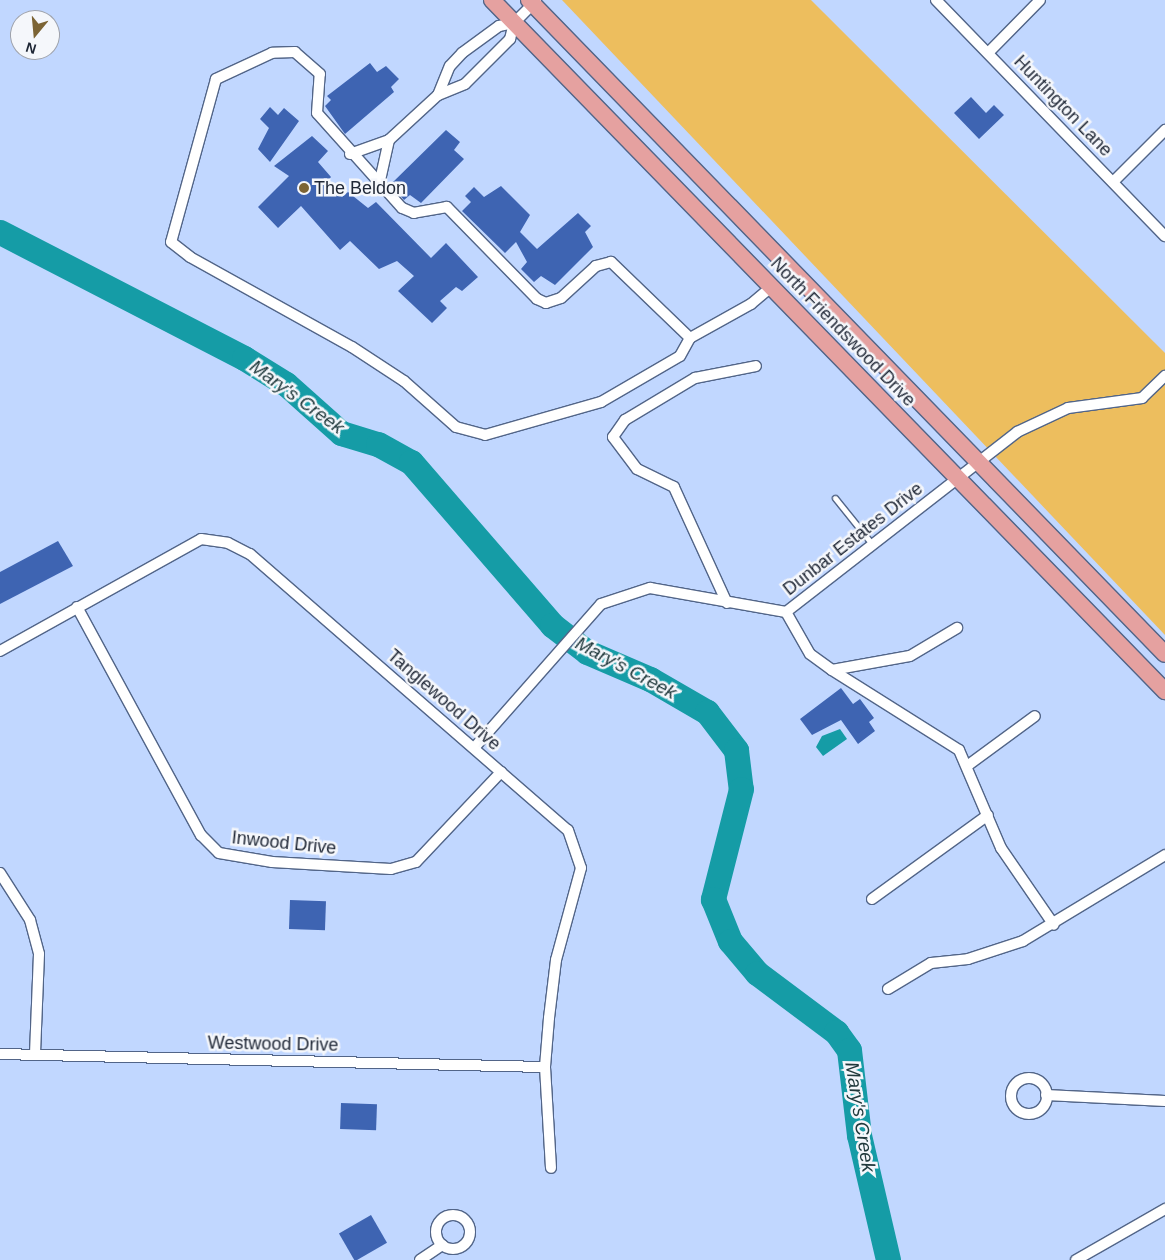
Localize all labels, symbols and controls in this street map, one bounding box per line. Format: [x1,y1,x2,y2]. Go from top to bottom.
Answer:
north arrow [10,10,60,60]
text: N [24,39,38,58]
street label: Huntington Lane [1009,51,1117,161]
place label: The Beldon [314,177,406,199]
marker: The Beldon [298,182,310,194]
street label: North Friendswood Drive [766,253,920,411]
water label: Mary's Creek [245,355,349,439]
street label: Dunbar Estates Drive [779,478,927,600]
water label: Mary's Creek [572,632,680,704]
street label: Tanglewood Drive [383,645,505,755]
street label: Inwood Drive [231,827,337,859]
street label: Westwood Drive [207,1032,339,1056]
water label: Mary's Creek [840,1060,880,1174]

